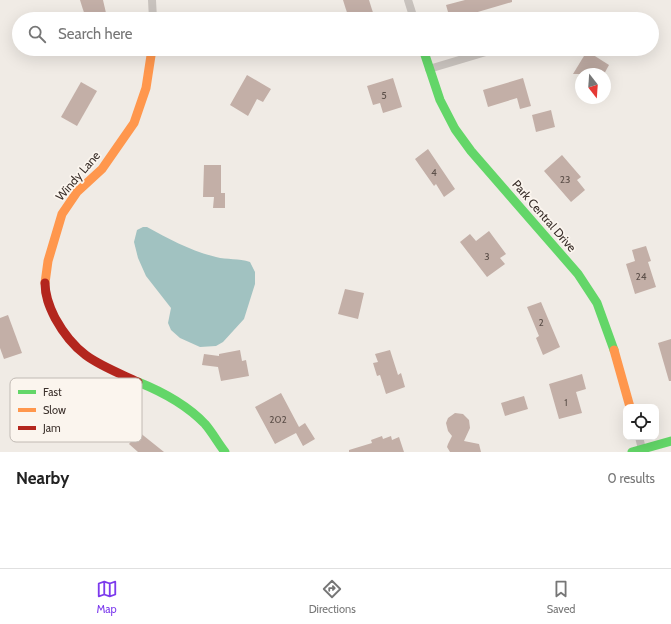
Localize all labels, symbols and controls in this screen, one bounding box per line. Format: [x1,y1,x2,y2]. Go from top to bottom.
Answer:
search box [12,12,659,56]
icon: search [26,23,48,45]
text: Search here [58,25,133,43]
north arrow [575,68,611,104]
house number: 5 [381,89,387,102]
street label: Windy Lane [52,148,103,203]
house number: 4 [431,166,437,179]
house number: 23 [560,173,570,186]
street label: Park Central Drive [509,177,580,255]
house number: 3 [484,250,490,263]
house number: 24 [635,270,647,283]
house number: 2 [538,316,544,329]
legend [10,378,142,442]
text: Fast [43,385,62,399]
house number: 1 [564,396,568,409]
text: Slow [43,403,66,417]
map controls [623,404,659,440]
button: locate [623,404,659,440]
house number: 202 [269,413,287,426]
text: Jam [42,421,61,435]
text: Nearby [16,468,69,488]
text: 0 results [607,470,655,486]
tab: Map [96,578,118,616]
tab: Directions [309,578,356,616]
tab: Saved [547,578,575,616]

